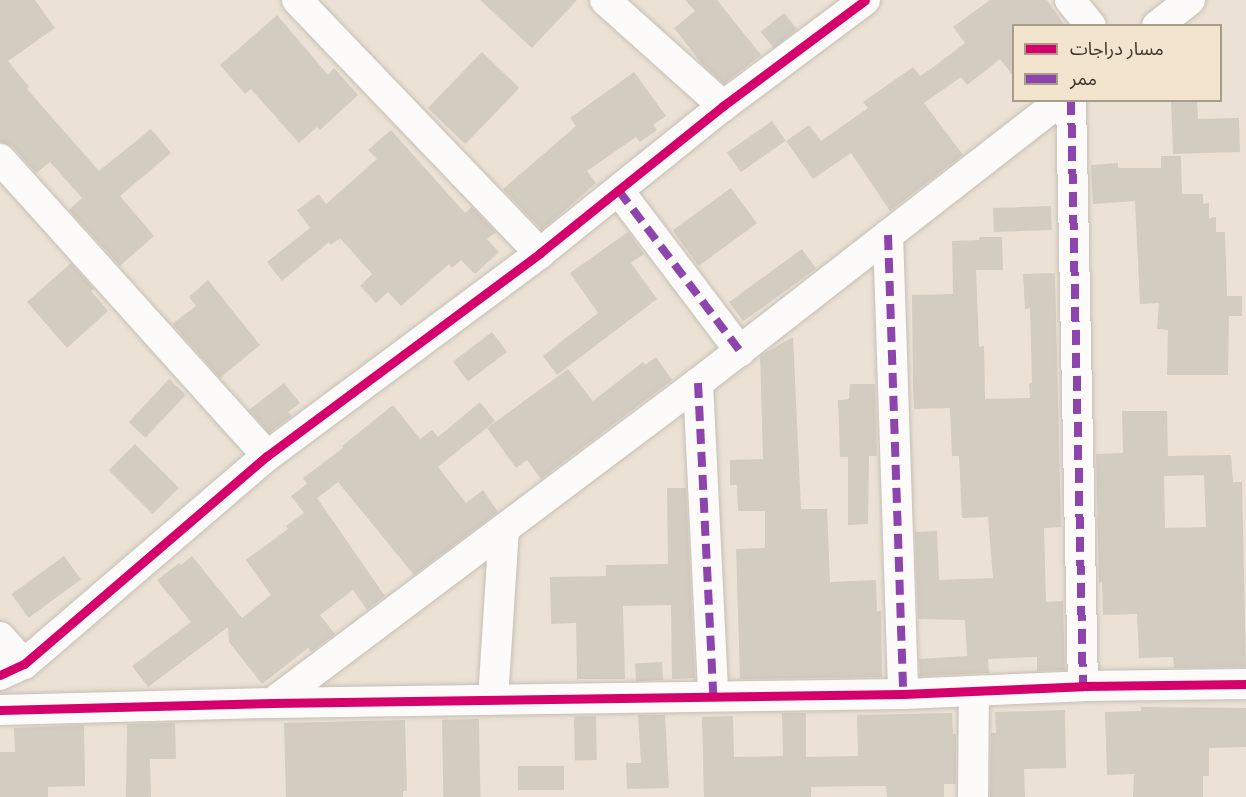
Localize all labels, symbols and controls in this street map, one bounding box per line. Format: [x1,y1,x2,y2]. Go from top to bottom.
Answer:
legend [1012,24,1222,102]
text: مسار دراجات [1070,38,1164,59]
text: ممر [1070,68,1097,89]

